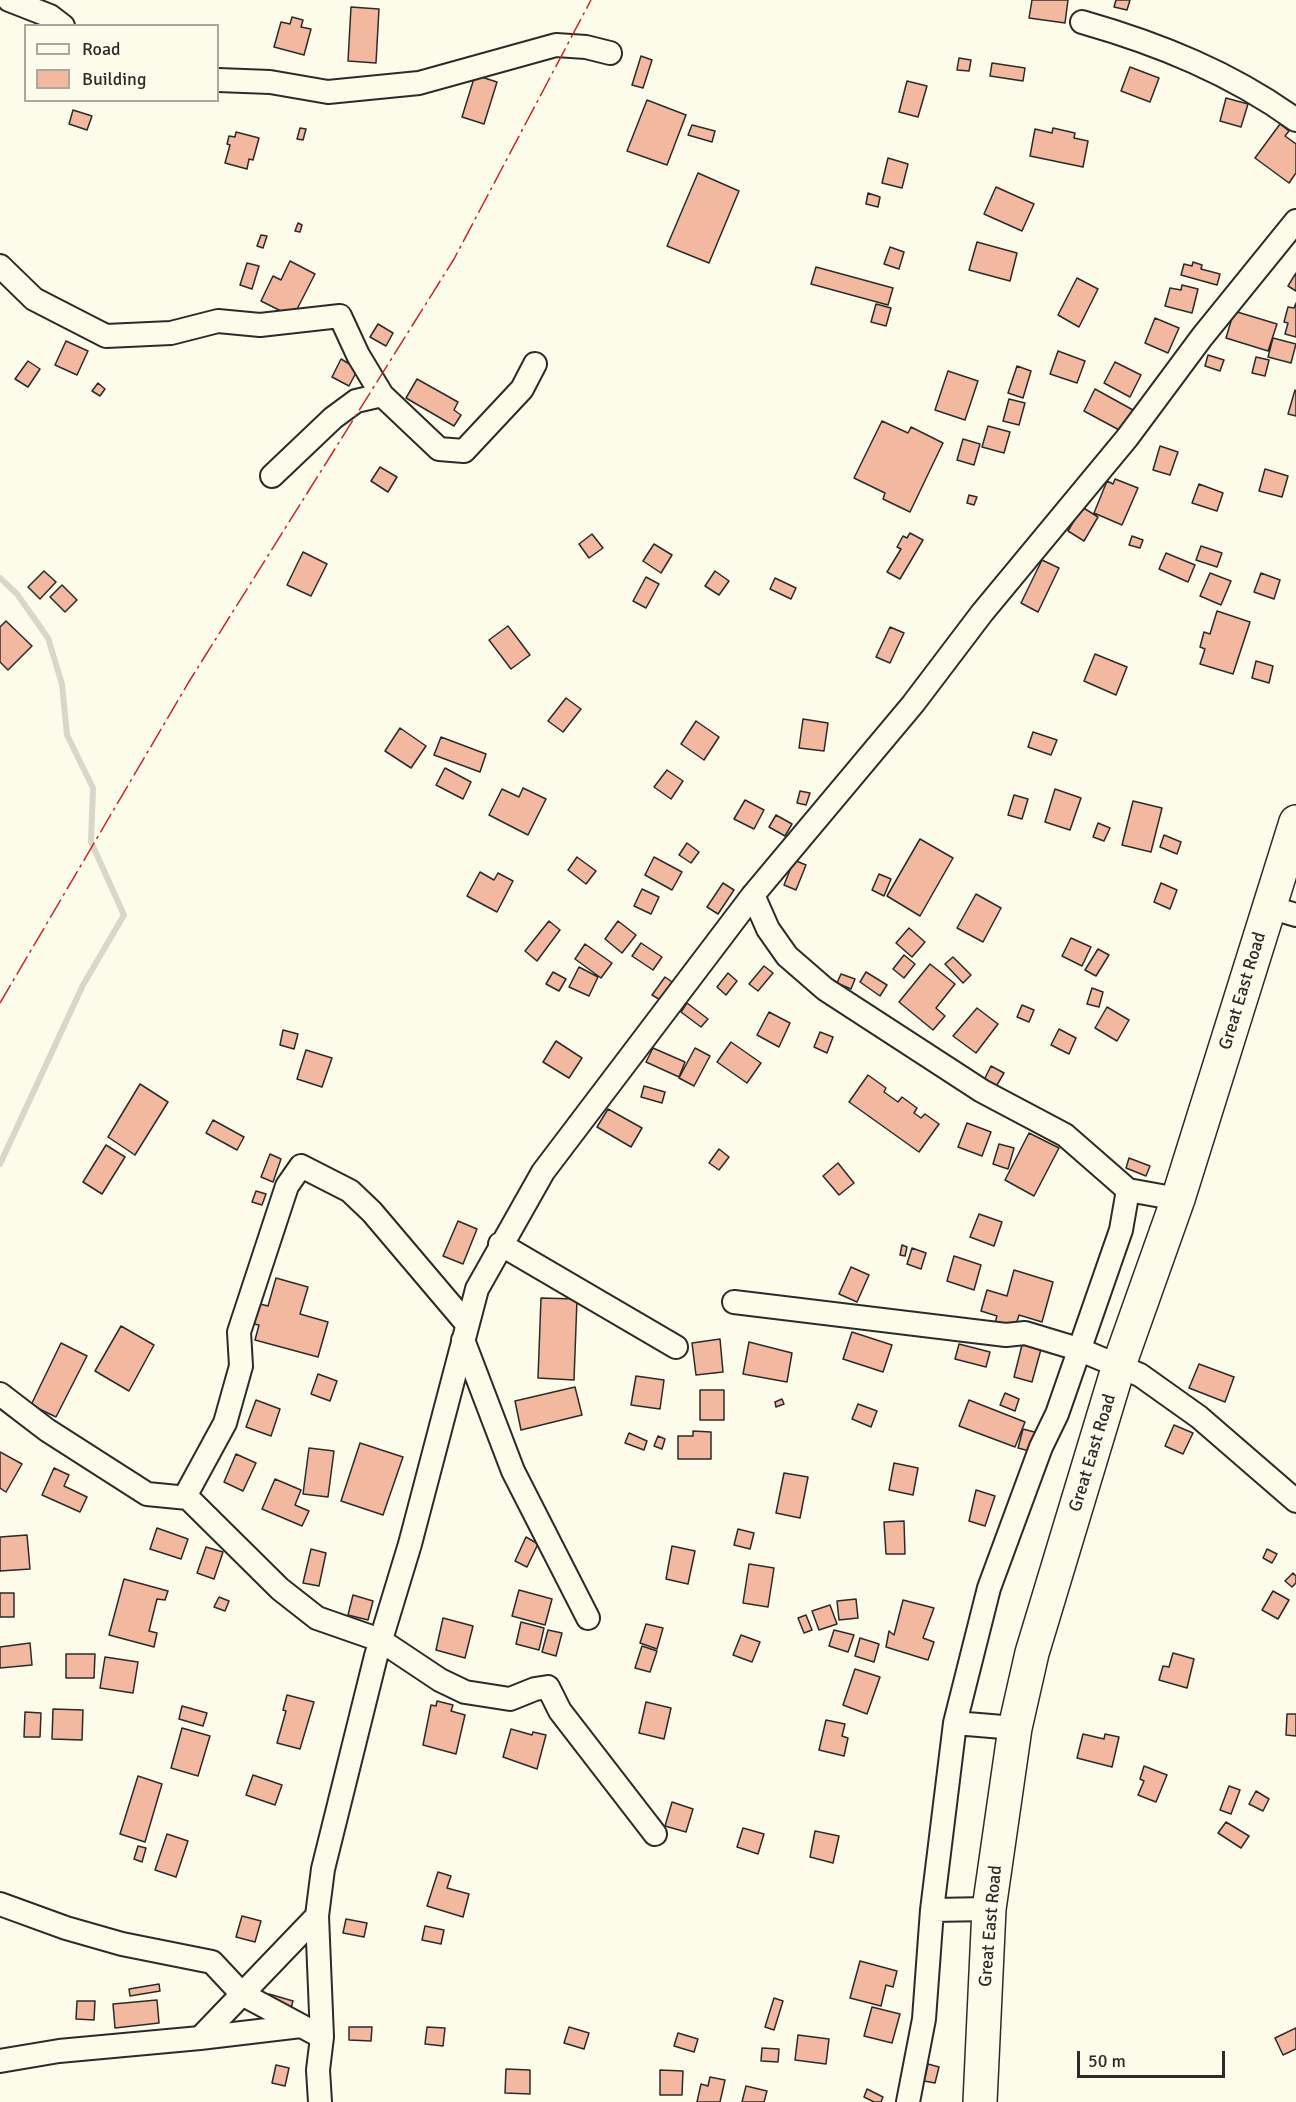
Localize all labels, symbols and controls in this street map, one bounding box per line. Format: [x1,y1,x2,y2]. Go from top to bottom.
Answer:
legend [24,24,219,102]
text: Road [82,38,121,60]
text: Building [82,68,146,90]
street label: Great East Road [1215,930,1271,1052]
street label: Great East Road [1065,1392,1121,1514]
street label: Great East Road [975,1864,1007,1988]
scale bar [1080,2039,1228,2077]
text: 50 m [1088,2050,1126,2072]

